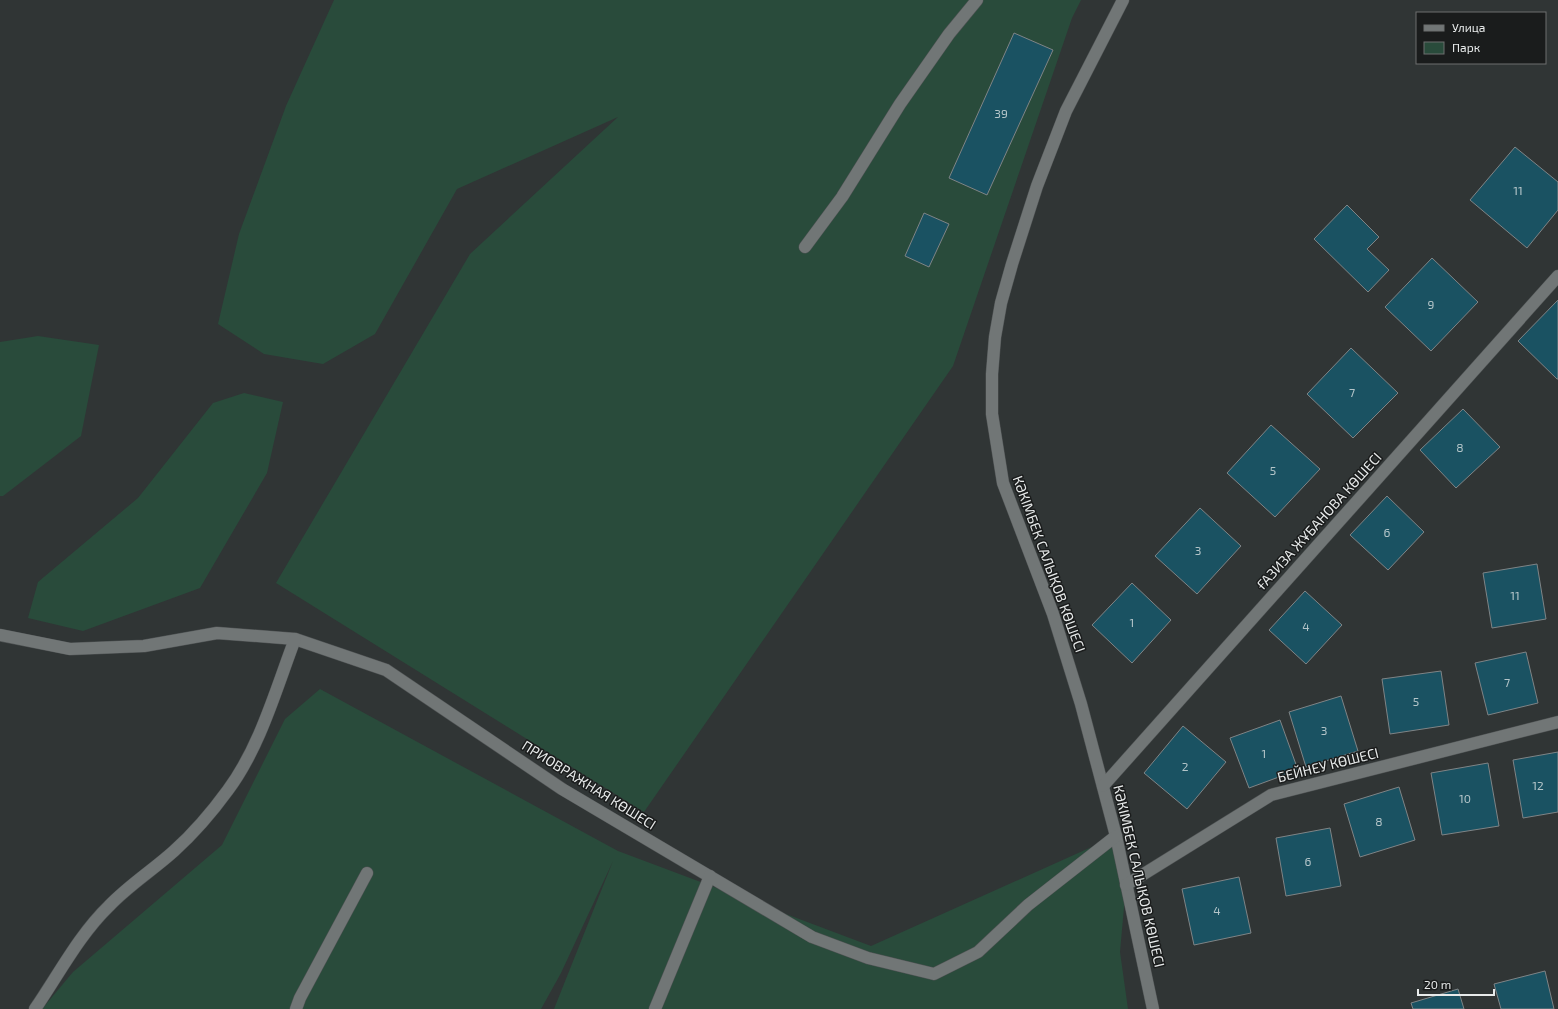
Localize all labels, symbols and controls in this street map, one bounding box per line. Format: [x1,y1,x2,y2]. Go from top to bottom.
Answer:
legend [1416,12,1546,64]
text: Улица [1452,20,1485,34]
text: Парк [1452,40,1481,54]
house number: 39 [994,106,1008,120]
house number: 11 [1513,183,1523,197]
house number: 9 [1428,297,1435,311]
house number: 7 [1349,385,1355,399]
house number: 8 [1456,440,1464,454]
street label: ҒАЗИЗА ЖҰБАНОВА КӨШЕСІ [1253,449,1385,593]
house number: 5 [1270,463,1276,477]
street label: КӘКІМБЕК САЛЫҚОВ КӨШЕСІ [1010,473,1089,654]
house number: 6 [1384,525,1391,539]
house number: 3 [1195,543,1201,557]
house number: 11 [1510,588,1520,602]
house number: 1 [1130,615,1134,629]
house number: 4 [1302,619,1310,633]
house number: 7 [1504,675,1510,689]
house number: 5 [1413,694,1419,708]
house number: 3 [1321,723,1327,737]
street label: ПРИОВРАЖНАЯ КӨШЕСІ [519,736,659,833]
street label: БЕЙНЕУ КӨШЕСІ [1275,744,1380,785]
house number: 1 [1262,746,1266,760]
house number: 2 [1182,759,1189,773]
house number: 12 [1532,778,1544,792]
street label: КӘКІМБЕК САЛЫҚОВ КӨШЕСІ [1110,783,1169,969]
house number: 10 [1459,791,1471,805]
house number: 8 [1375,814,1383,828]
house number: 6 [1305,854,1312,868]
house number: 4 [1213,903,1221,917]
scale bar [1418,971,1494,997]
text: 20 m [1424,977,1451,991]

